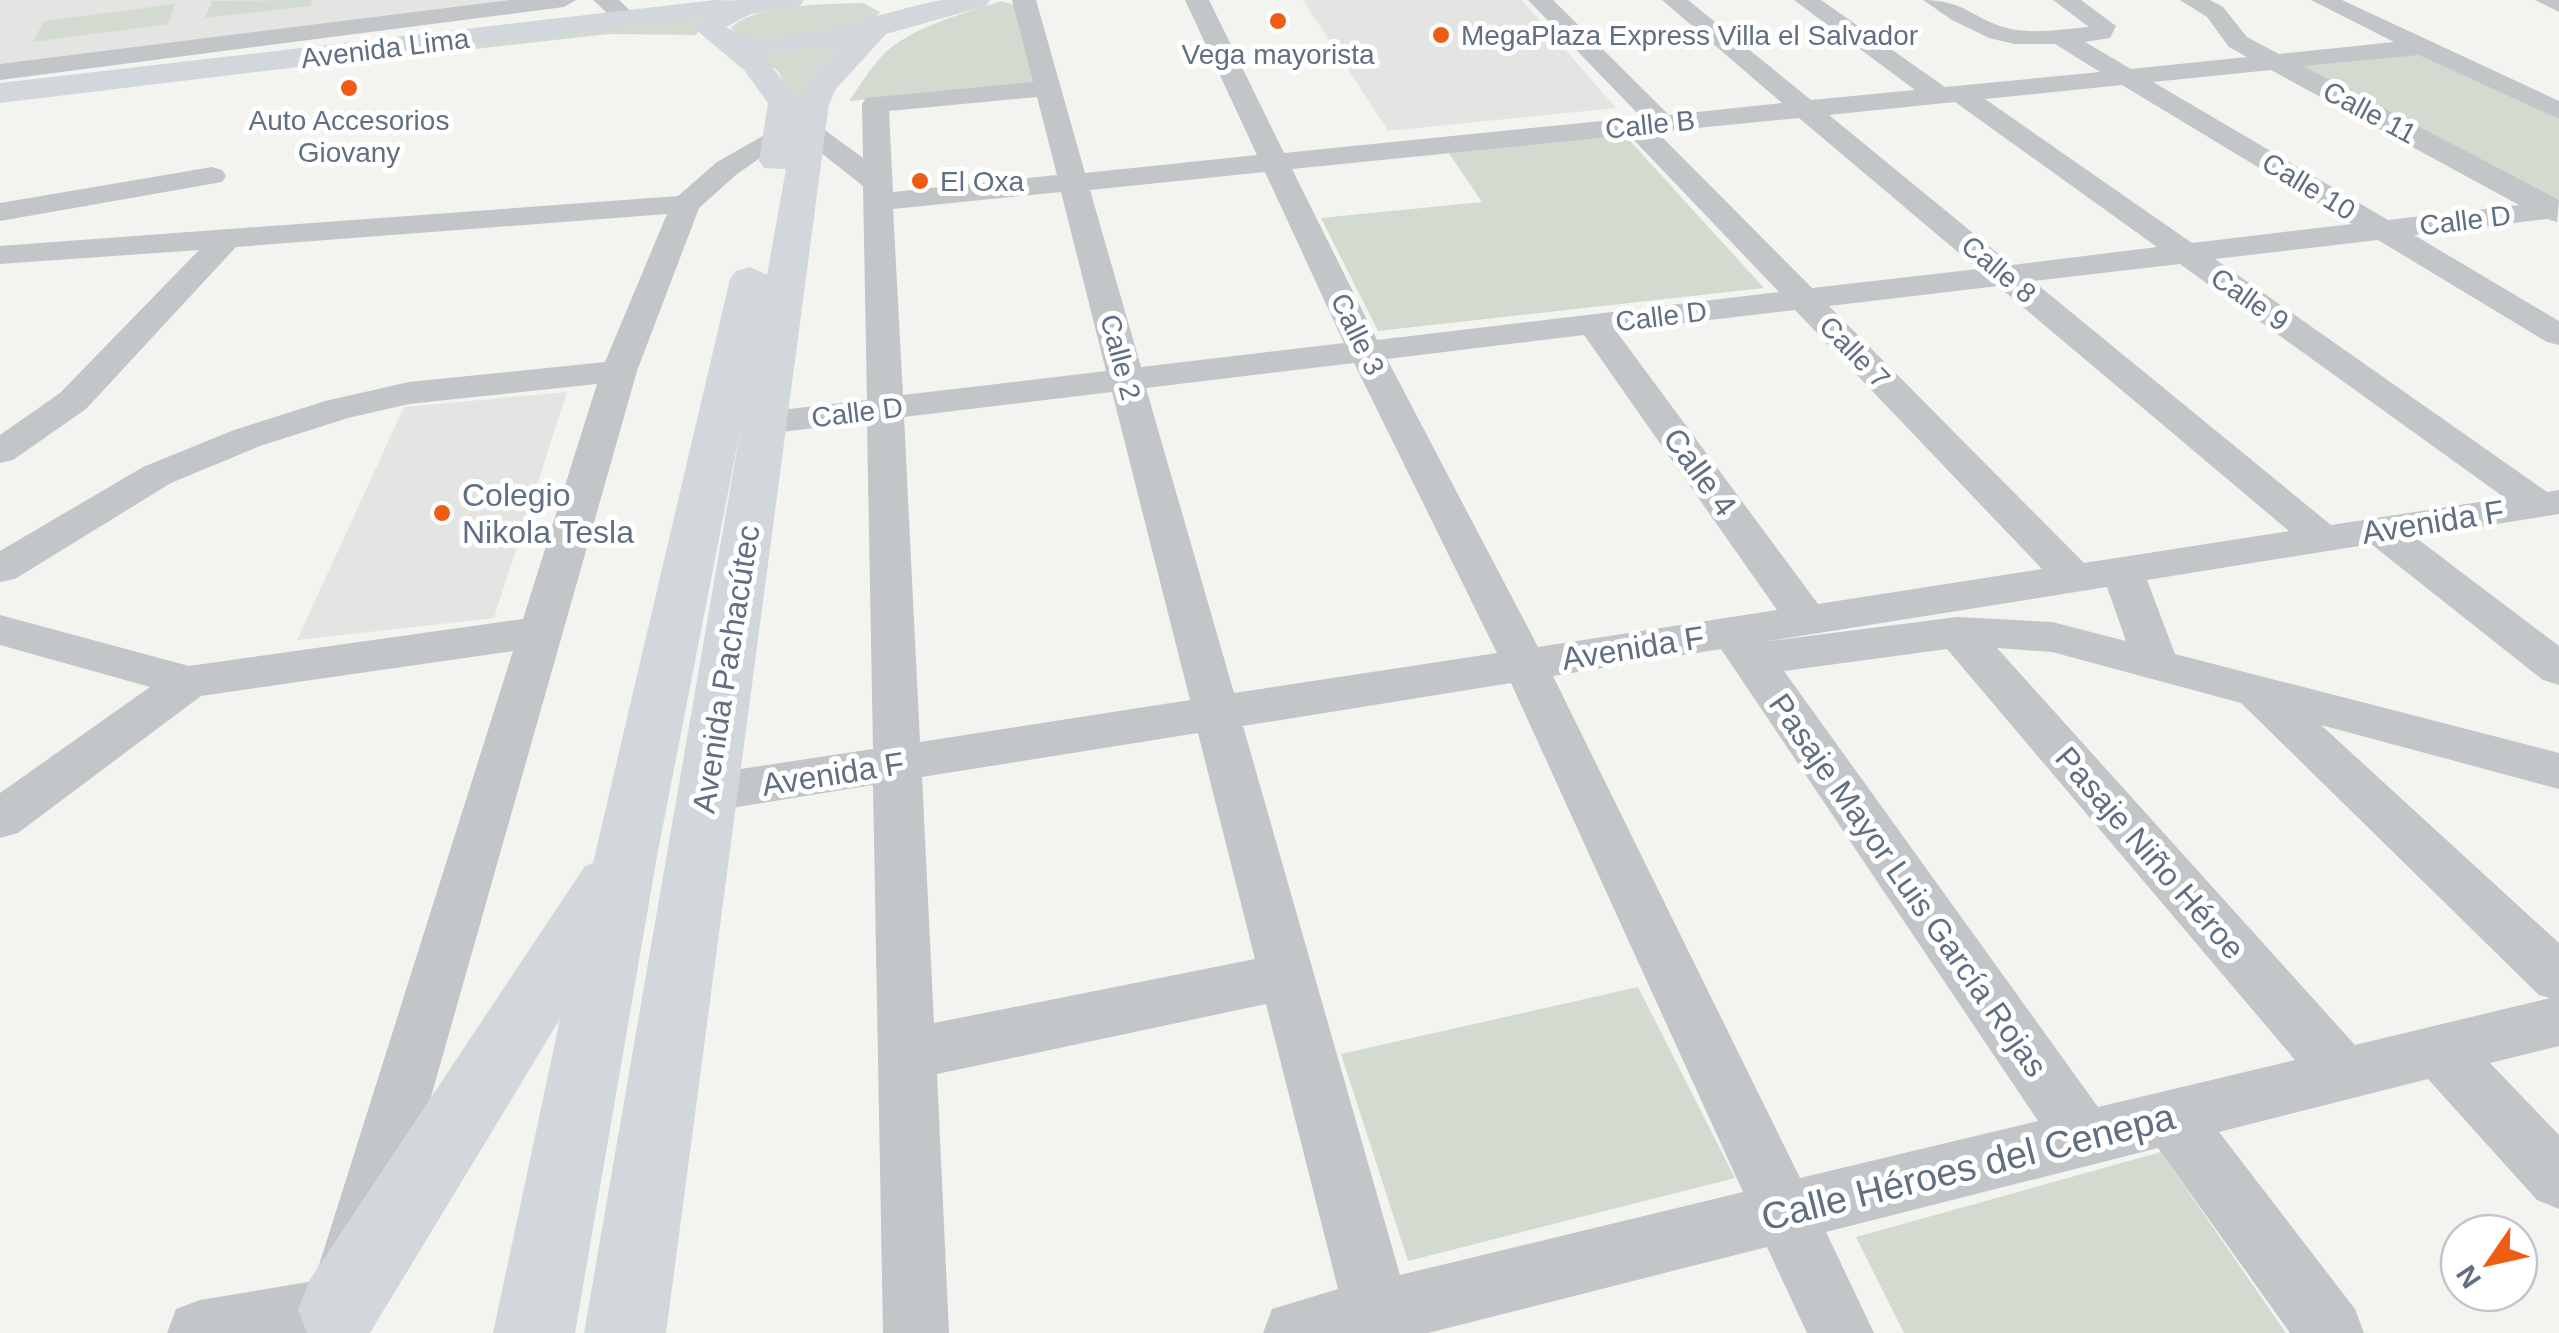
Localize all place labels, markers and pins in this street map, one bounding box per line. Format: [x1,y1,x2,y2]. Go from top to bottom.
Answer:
marker: Vega mayorista [1267,10,1289,32]
place label: MegaPlaza Express Villa el Salvador [1461,20,1918,51]
marker: MegaPlaza Express Villa el Salvador [1430,24,1452,46]
place label: Vega mayorista [1182,39,1375,70]
marker: Auto Accesorios Giovany [338,77,360,99]
place label: Auto Accesorios Giovany [249,105,449,168]
place label: El Oxa [940,166,1024,197]
marker: El Oxa [909,170,931,192]
place label: Colegio Nikola Tesla [462,477,634,550]
marker: Colegio Nikola Tesla [431,502,453,524]

